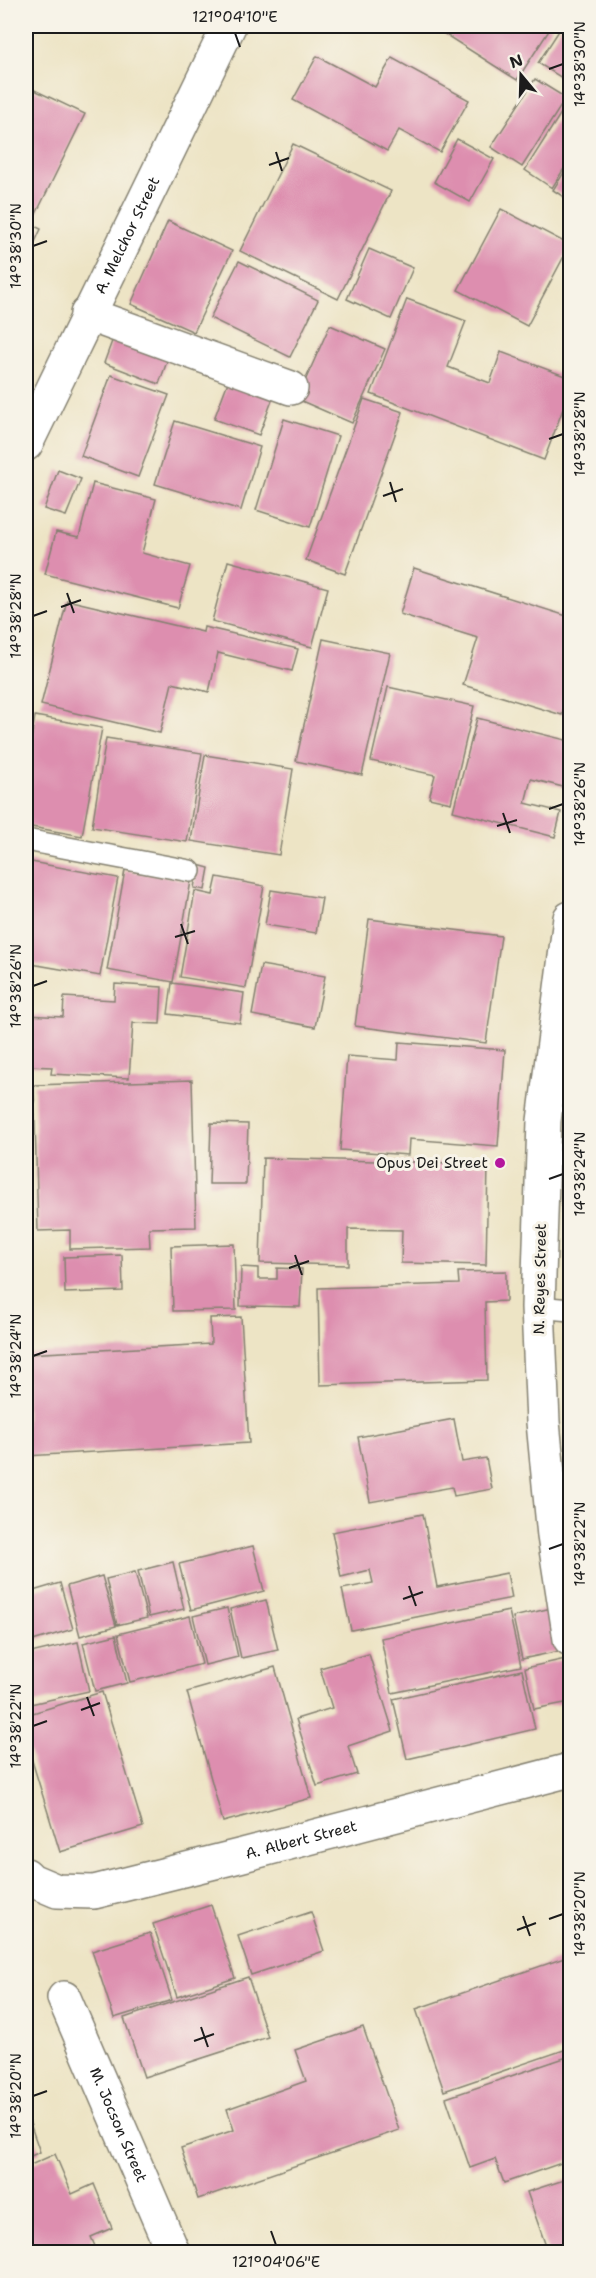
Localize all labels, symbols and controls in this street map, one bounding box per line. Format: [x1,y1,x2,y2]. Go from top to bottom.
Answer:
text: 121°04'10"E [192,7,278,27]
text: 14°38'30"N [570,21,590,107]
north arrow [491,45,551,105]
text: N [507,49,526,73]
street label: A. Melchor Street [90,173,164,297]
text: 14°38'30"N [6,203,26,289]
text: 14°38'28"N [570,391,590,477]
text: 14°38'28"N [6,573,26,659]
text: 14°38'26"N [570,762,590,846]
text: 14°38'26"N [6,944,26,1028]
text: 14°38'24"N [570,1132,590,1216]
place label: Opus Dei Street [376,1153,488,1173]
marker: Opus Dei Street [493,1156,507,1170]
street label: N. Reyes Street [529,1223,551,1335]
text: 14°38'24"N [6,1314,26,1398]
text: 14°38'22"N [570,1501,590,1587]
text: 14°38'22"N [6,1683,26,1769]
street label: A. Albert Street [243,1816,359,1864]
text: 14°38'20"N [570,1871,590,1957]
text: 14°38'20"N [6,2053,26,2139]
street label: M. Jocson Street [85,2064,152,2185]
text: 121°04'06"E [232,2252,320,2272]

